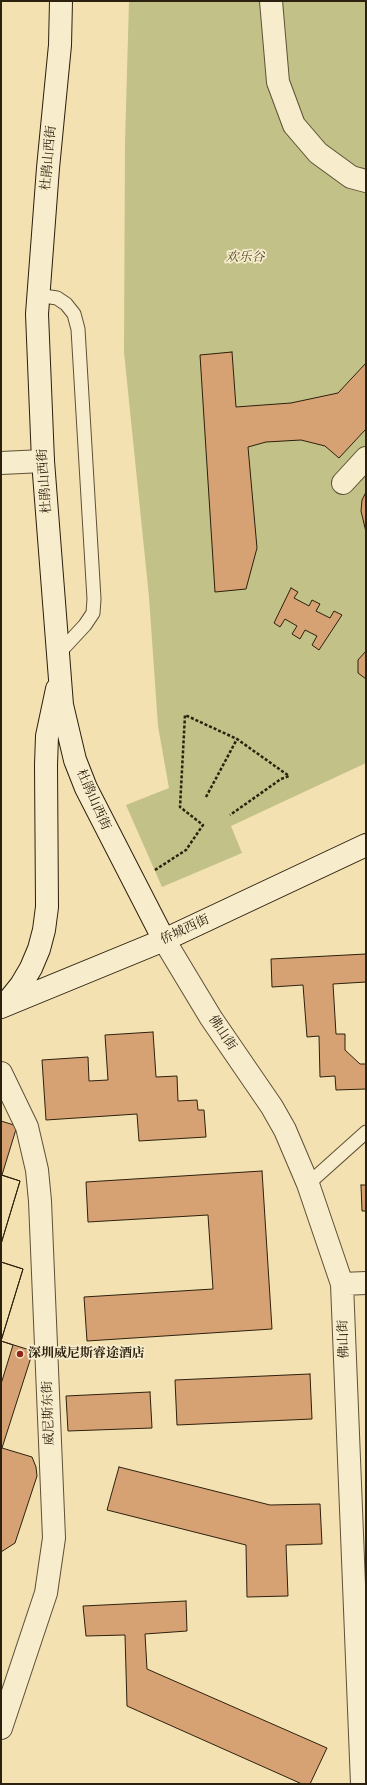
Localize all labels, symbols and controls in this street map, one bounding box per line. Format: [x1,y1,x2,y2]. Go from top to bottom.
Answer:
street label: 杜鹃山西街 [38,125,60,191]
park label: 欢乐谷 [226,250,264,266]
street label: 杜鹃山西街 [35,448,55,514]
street label: 杜鹃山西街 [73,767,113,833]
street label: 侨城西街 [158,912,212,948]
street label: 佛山街 [205,1012,239,1054]
street label: 佛山街 [336,1319,352,1359]
place label: 深圳威尼斯睿途酒店 [28,1346,145,1362]
marker: 深圳威尼斯睿途酒店 [15,1349,25,1359]
street label: 威尼斯东街 [40,1380,58,1446]

